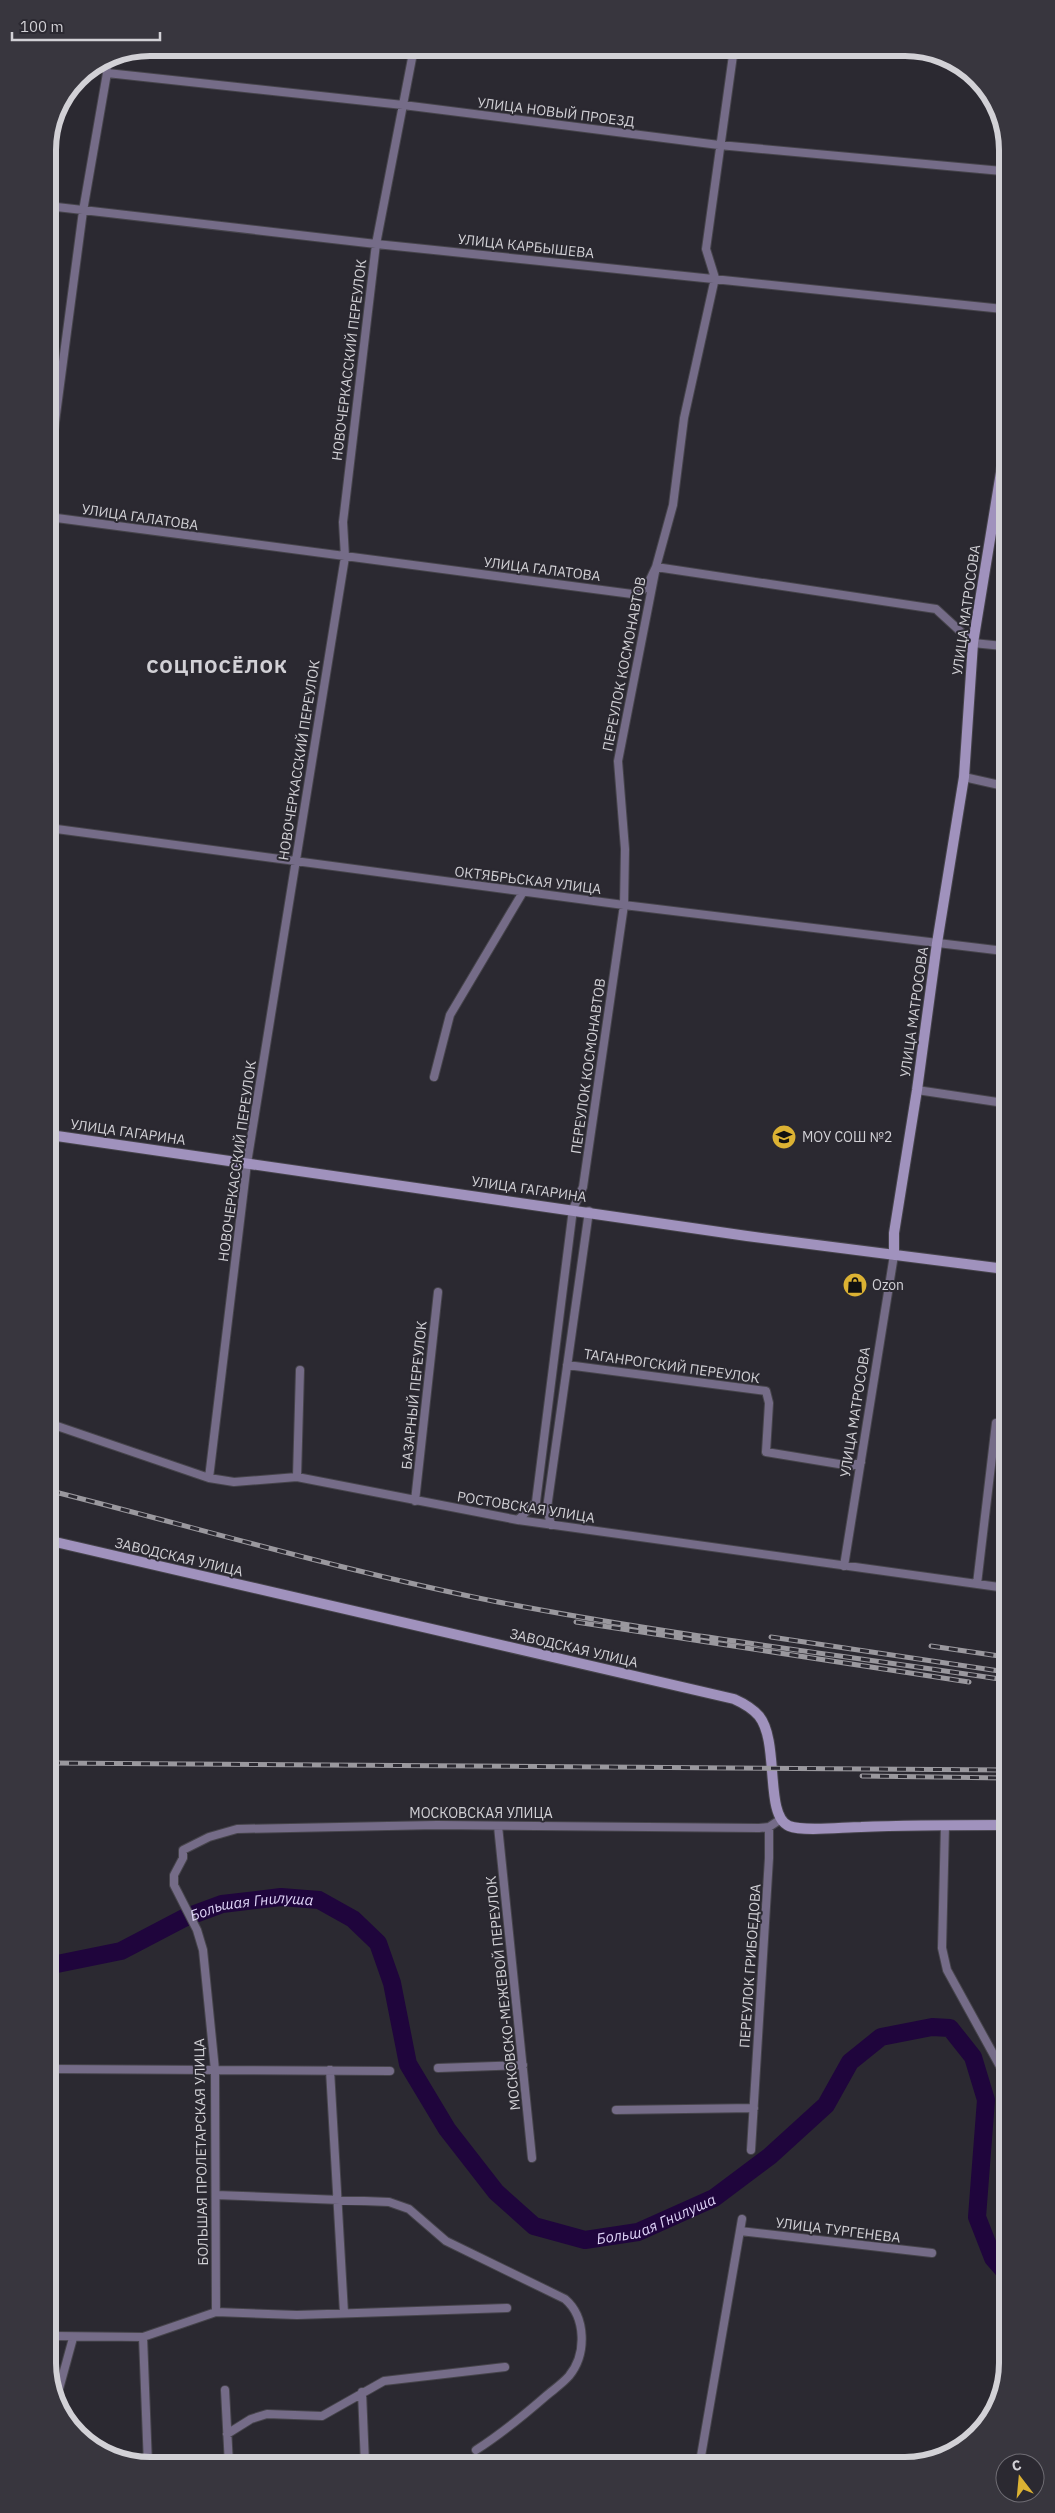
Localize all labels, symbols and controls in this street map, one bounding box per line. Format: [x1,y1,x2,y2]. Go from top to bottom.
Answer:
scale bar [12,10,160,42]
text: 100 m [20,17,64,36]
street label: УЛИЦА НОВЫЙ ПРОЕЗД [476,92,636,131]
street label: УЛИЦА КАРБЫШЕВА [457,230,595,262]
street label: НОВОЧЕРКАССКИЙ ПЕРЕУЛОК [327,258,370,462]
street label: УЛИЦА ГАЛАТОВА [80,500,200,534]
street label: УЛИЦА МАТРОСОВА [948,543,984,677]
street label: УЛИЦА ГАЛАТОВА [482,553,602,585]
street label: ПЕРЕУЛОК КОСМОНАВТОВ [598,575,650,753]
district label: СОЦПОСЁЛОК [146,654,288,678]
street label: НОВОЧЕРКАССКИЙ ПЕРЕУЛОК [273,658,324,862]
street label: ОКТЯБРЬСКАЯ УЛИЦА [454,862,602,898]
street label: УЛИЦА МАТРОСОВА [896,945,932,1079]
street label: ПЕРЕУЛОК КОСМОНАВТОВ [567,977,609,1155]
street label: НОВОЧЕРКАССКИЙ ПЕРЕУЛОК [213,1059,260,1263]
street label: УЛИЦА ГАГАРИНА [69,1115,187,1149]
school or university icon: МОУ СОШ №2 [771,1124,797,1150]
place label: МОУ СОШ №2 [802,1128,892,1146]
street label: УЛИЦА ГАГАРИНА [470,1172,588,1206]
shop icon: Ozon [842,1272,868,1298]
place label: Ozon [872,1276,904,1294]
street label: БАЗАРНЫЙ ПЕРЕУЛОК [396,1320,431,1470]
street label: ТАГАНРОГСКИЙ ПЕРЕУЛОК [583,1344,761,1387]
street label: УЛИЦА МАТРОСОВА [836,1345,874,1479]
street label: РОСТОВСКАЯ УЛИЦА [456,1487,596,1527]
street label: ЗАВОДСКАЯ УЛИЦА [113,1533,245,1581]
street label: ЗАВОДСКАЯ УЛИЦА [508,1624,640,1672]
street label: МОСКОВСКАЯ УЛИЦА [409,1804,553,1822]
street label: МОСКОВСКО-МЕЖЕВОЙ ПЕРЕУЛОК [481,1875,524,2111]
street label: ПЕРЕУЛОК ГРИБОЕДОВА [735,1883,765,2049]
water label: Большая Гнилуша [187,1887,314,1925]
street label: БОЛЬШАЯ ПРОЛЕТАРСКАЯ УЛИЦА [190,2038,212,2266]
water label: Большая Гнилуша [595,2189,719,2248]
street label: УЛИЦА ТУРГЕНЕВА [774,2213,902,2247]
north arrow [995,2453,1045,2503]
text: С [1010,2456,1023,2475]

